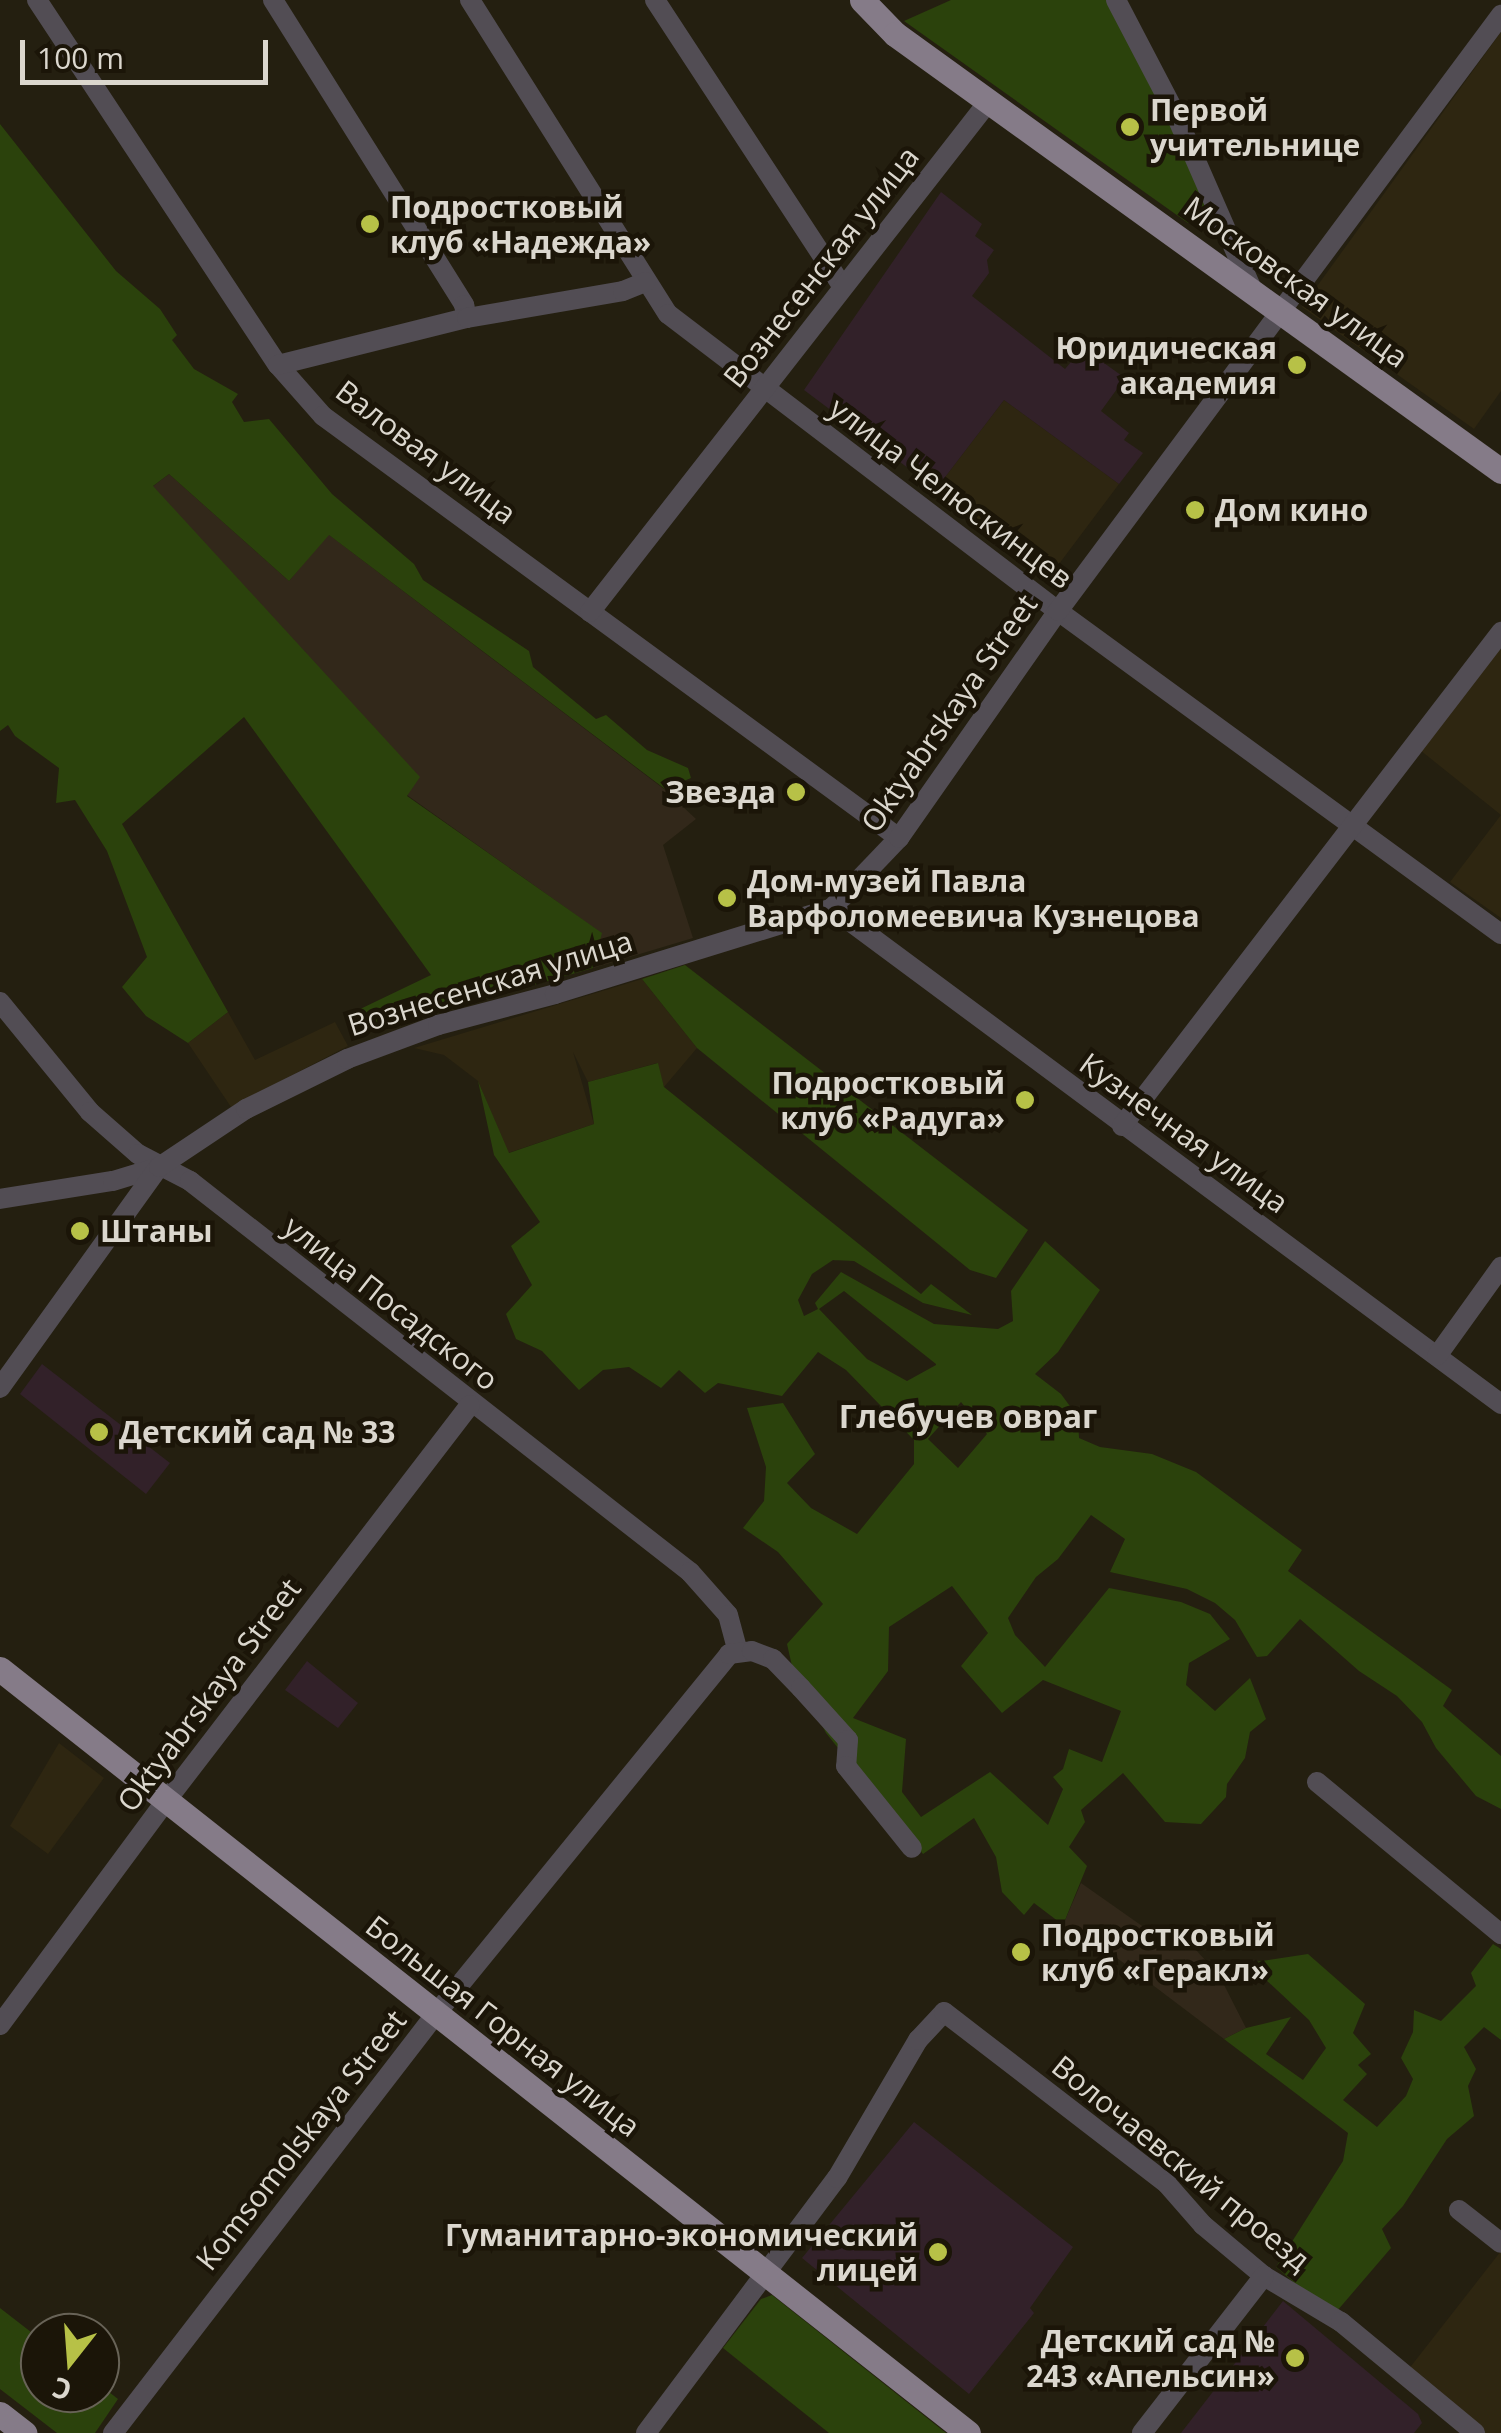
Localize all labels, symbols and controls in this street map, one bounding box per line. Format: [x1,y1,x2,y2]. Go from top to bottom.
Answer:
scale bar [25,20,272,82]
text: 100 m [37,37,124,78]
place label: Первой учительнице [1150,92,1360,162]
marker: Первой учительнице [1119,116,1141,138]
street label: Вознесенская улица [716,139,926,395]
place label: Подростковый клуб «Надежда» [390,189,651,260]
street label: Московская улица [1177,189,1415,375]
marker: Подростковый клуб «Надежда» [359,213,381,235]
place label: Юридическая академия [1055,330,1277,400]
marker: Юридическая академия [1286,354,1308,376]
street label: Валовая улица [329,373,523,531]
street label: улица Челюскинцев [822,390,1080,596]
place label: Дом кино [1215,492,1368,528]
marker: Дом кино [1184,499,1206,521]
street label: Oktyabrskaya Street [853,587,1045,839]
place label: Звезда [665,774,776,810]
marker: Звезда [785,781,807,803]
place label: Дом-музей Павла Варфоломеевича Кузнецова [747,863,1200,934]
marker: Дом-музей Павла Варфоломеевича Кузнецова [716,887,738,909]
street label: Вознесенская улица [343,923,637,1043]
street label: Кузнечная улица [1073,1045,1295,1221]
place label: Подростковый клуб «Радуга» [771,1065,1005,1136]
marker: Подростковый клуб «Радуга» [1014,1089,1036,1111]
street label: улица Посадского [277,1208,505,1398]
place label: Штаны [100,1213,212,1249]
marker: Штаны [69,1220,91,1242]
district label: Глебучев овраг [839,1397,1097,1435]
place label: Детский сад № 33 [119,1414,395,1450]
marker: Детский сад № 33 [88,1421,110,1443]
street label: Oktyabrskaya Street [110,1572,308,1818]
street label: Большая Горная улица [359,1908,647,2144]
place label: Подростковый клуб «Геракл» [1041,1917,1275,1988]
marker: Подростковый клуб «Геракл» [1010,1941,1032,1963]
street label: Komsomolskaya Street [188,2003,414,2277]
street label: Волочаевский проезд [1045,2048,1317,2278]
place label: Гуманитарно-экономический лицей [445,2217,918,2288]
marker: Гуманитарно-экономический лицей [927,2241,949,2263]
north arrow [20,2313,120,2413]
place label: Детский сад № 243 «Апельсин» [1026,2323,1275,2394]
marker: Детский сад № 243 «Апельсин» [1284,2347,1306,2369]
text: С [48,2369,76,2411]

